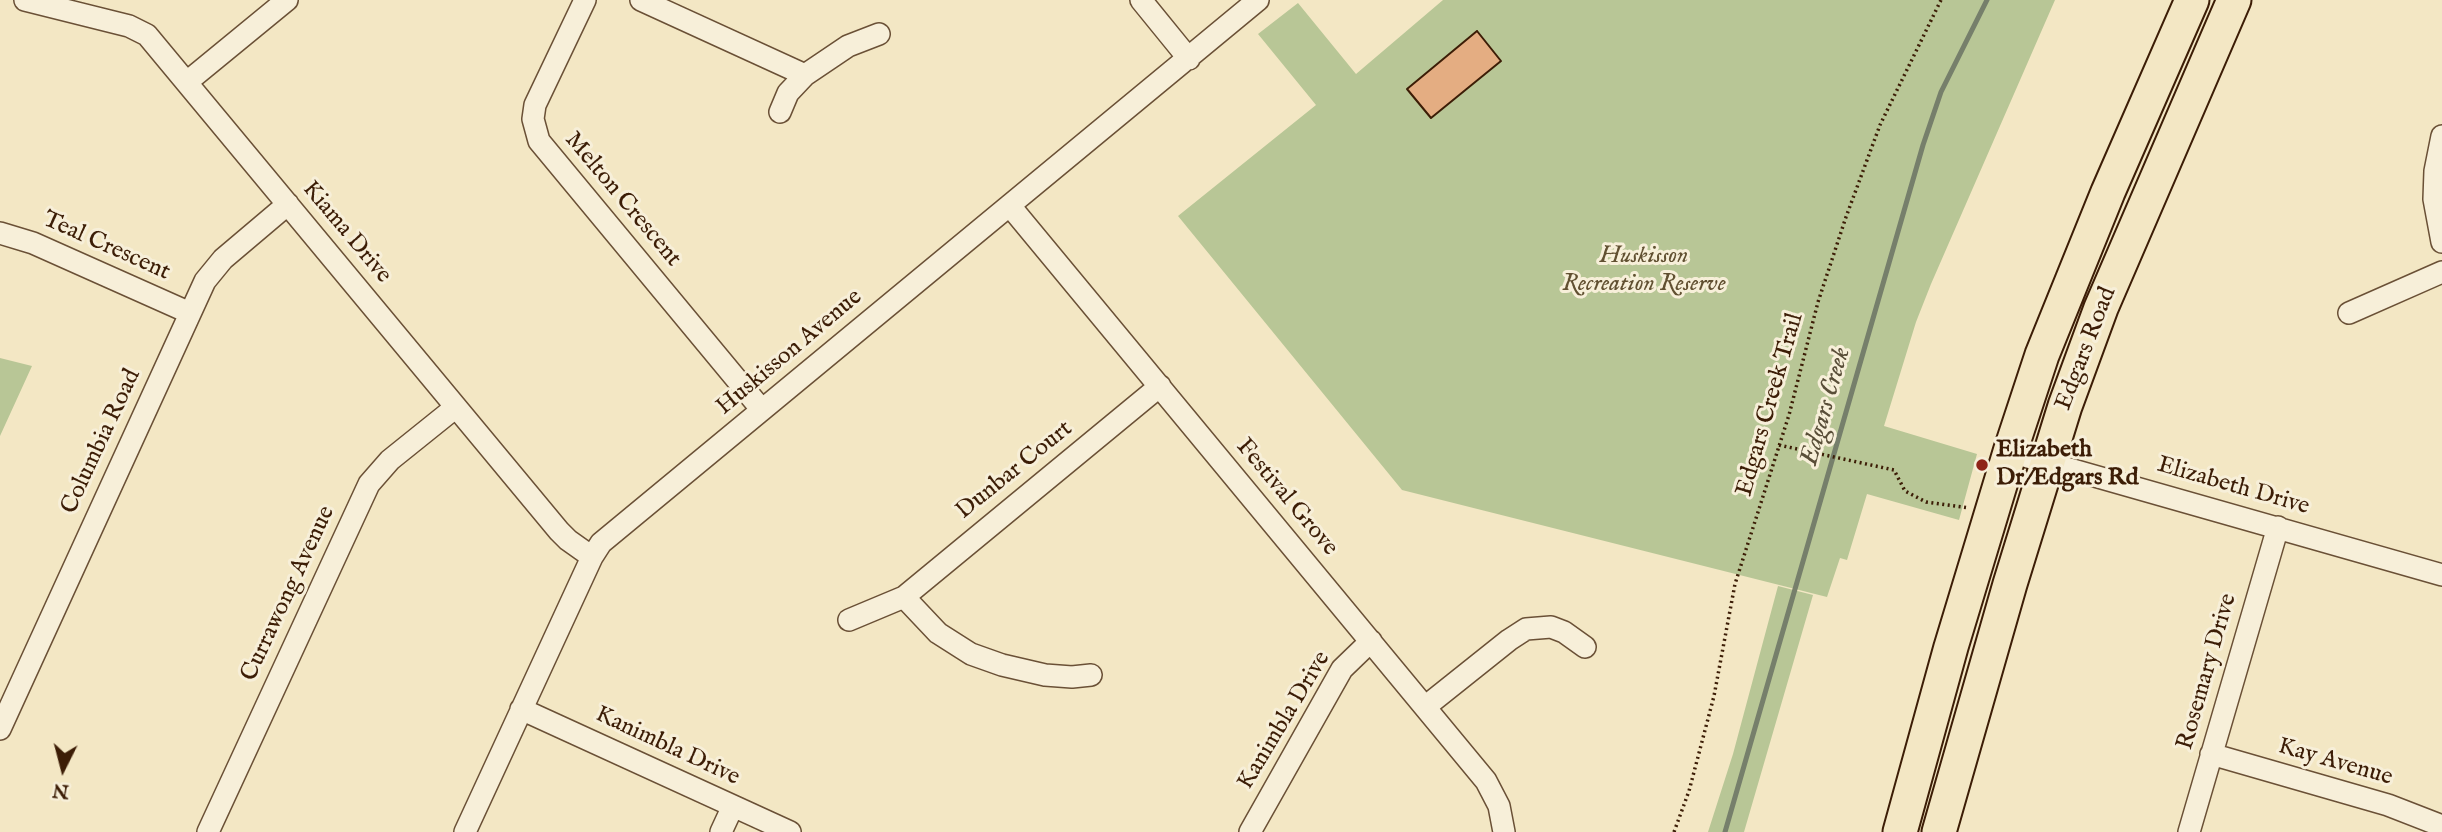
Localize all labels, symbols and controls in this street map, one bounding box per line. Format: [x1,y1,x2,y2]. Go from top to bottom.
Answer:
street label: Melton Crescent [557,127,687,273]
street label: Kiama Drive [295,176,397,290]
street label: Teal Crescent [38,206,174,288]
park label: Huskisson Recreation Reserve [1562,243,1726,299]
street label: Edgars Road [2050,283,2124,415]
street label: Huskisson Avenue [711,284,869,422]
street label: Edgars Creek Trail [1731,310,1811,500]
water label: Edgars Creek [1795,344,1859,470]
street label: Columbia Road [56,365,148,519]
street label: Dunbar Court [951,415,1079,527]
street label: Festival Grove [1229,434,1343,562]
place label: Elizabeth Dr/Edgars Rd [1996,437,2138,493]
street label: Elizabeth Drive [2154,452,2312,522]
marker: Elizabeth Dr/Edgars Rd [1974,457,1990,473]
street label: Currawong Avenue [236,502,342,686]
street label: Rosemary Drive [2172,591,2244,753]
street label: Kanimbla Drive [1232,647,1338,795]
street label: Kanimbla Drive [590,701,744,793]
street label: Kay Avenue [2274,733,2396,793]
north arrow [28,734,98,804]
text: N [51,777,70,803]

